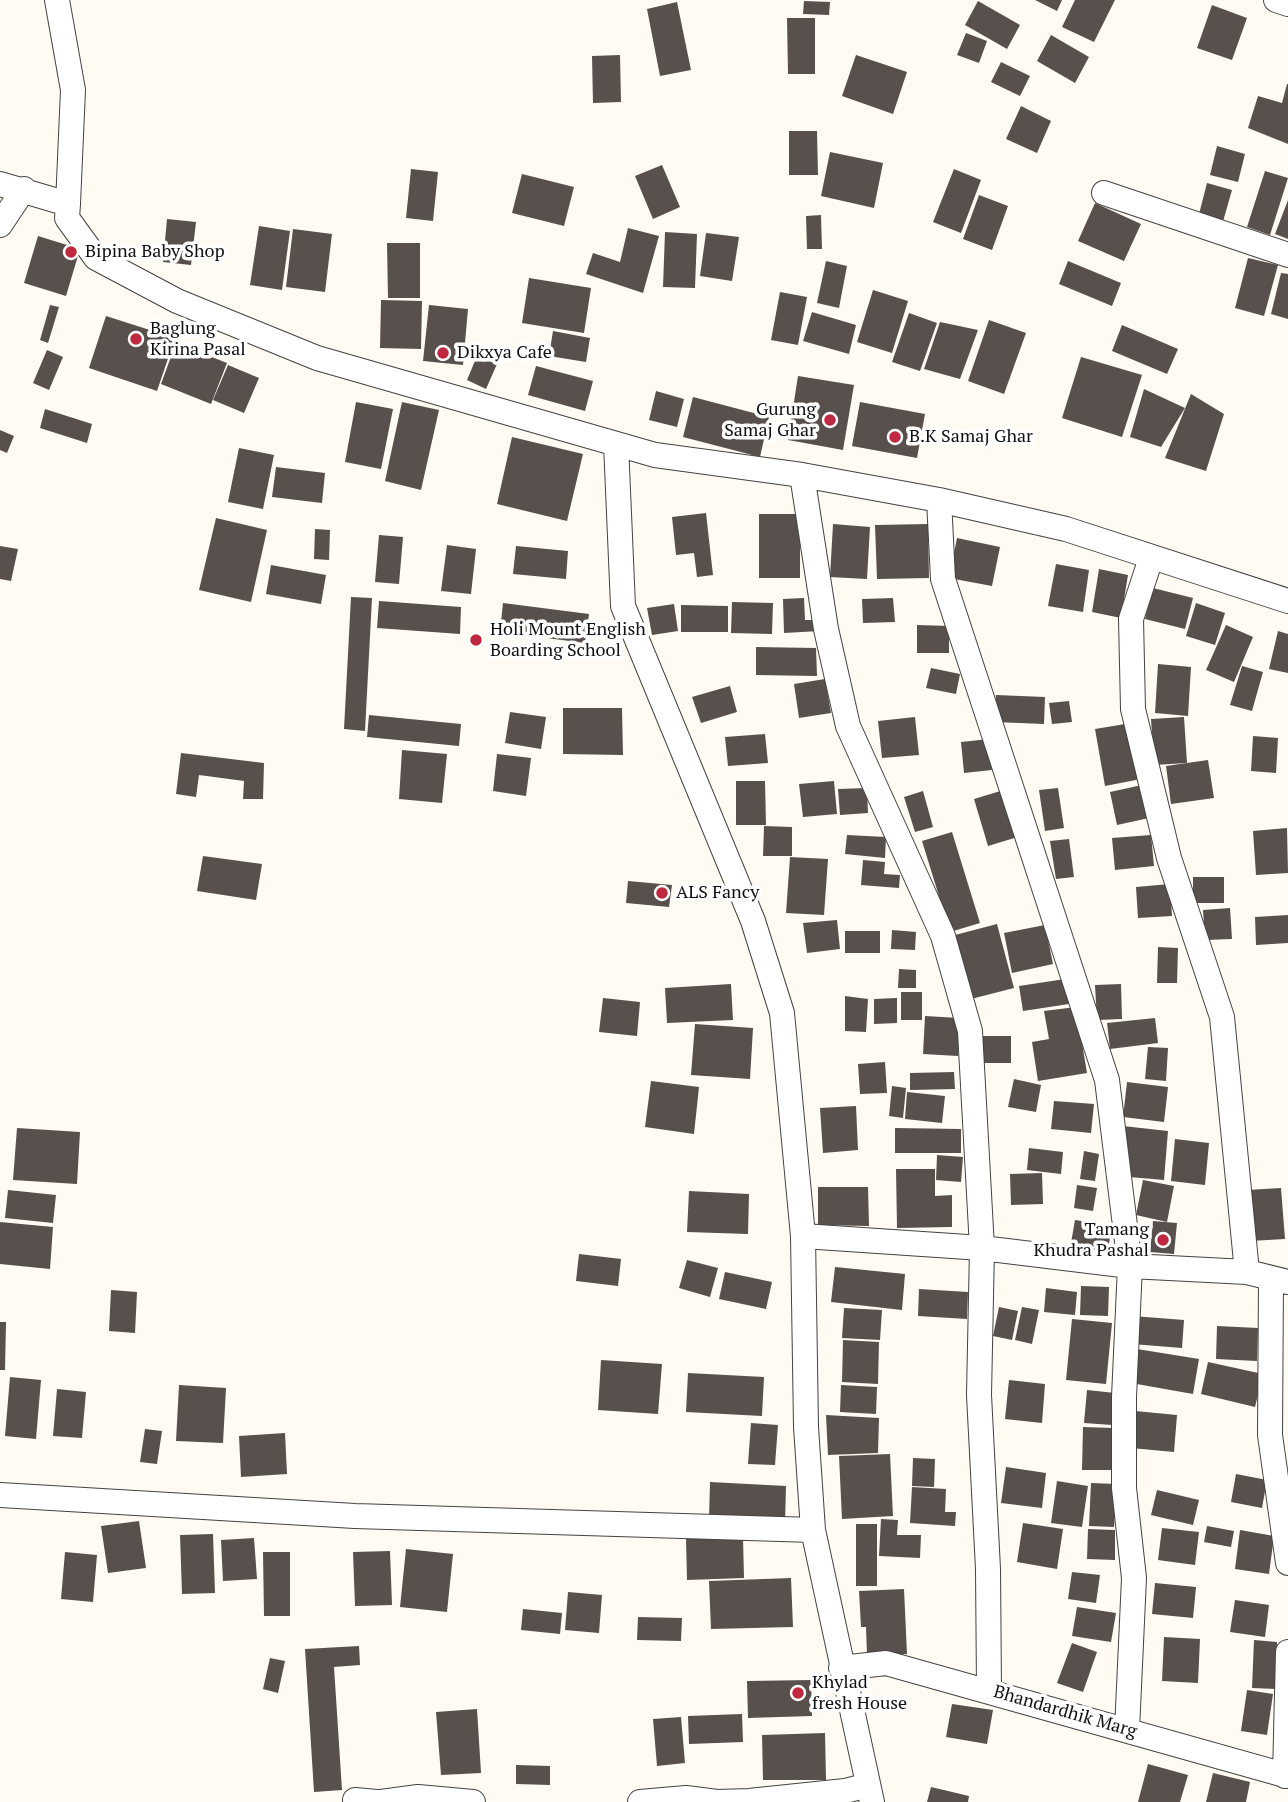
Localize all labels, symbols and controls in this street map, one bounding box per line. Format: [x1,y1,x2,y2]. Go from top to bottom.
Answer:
place label: Bipina Baby Shop [85,241,225,263]
marker: Bipina Baby Shop [63,244,79,260]
place label: Baglung Kirina Pasal [150,318,246,360]
marker: Baglung Kirina Pasal [128,331,144,347]
place label: Dikxya Cafe [457,342,552,364]
marker: Dikxya Cafe [435,345,451,361]
place label: Gurung Samaj Ghar [724,399,816,442]
marker: Gurung Samaj Ghar [822,412,838,428]
place label: B.K Samaj Ghar [909,426,1033,448]
marker: B.K Samaj Ghar [887,429,903,445]
place label: Holi Mount English Boarding School [490,619,646,662]
marker: Holi Mount English Boarding School [468,632,484,648]
place label: ALS Fancy [676,882,759,904]
marker: ALS Fancy [654,885,670,901]
place label: Tamang Khudra Pashal [1033,1219,1149,1262]
marker: Tamang Khudra Pashal [1155,1232,1171,1248]
place label: Khylad fresh House [812,1672,907,1714]
street label: Bhandardhik Marg [991,1681,1139,1743]
marker: Khylad fresh House [790,1685,806,1701]

